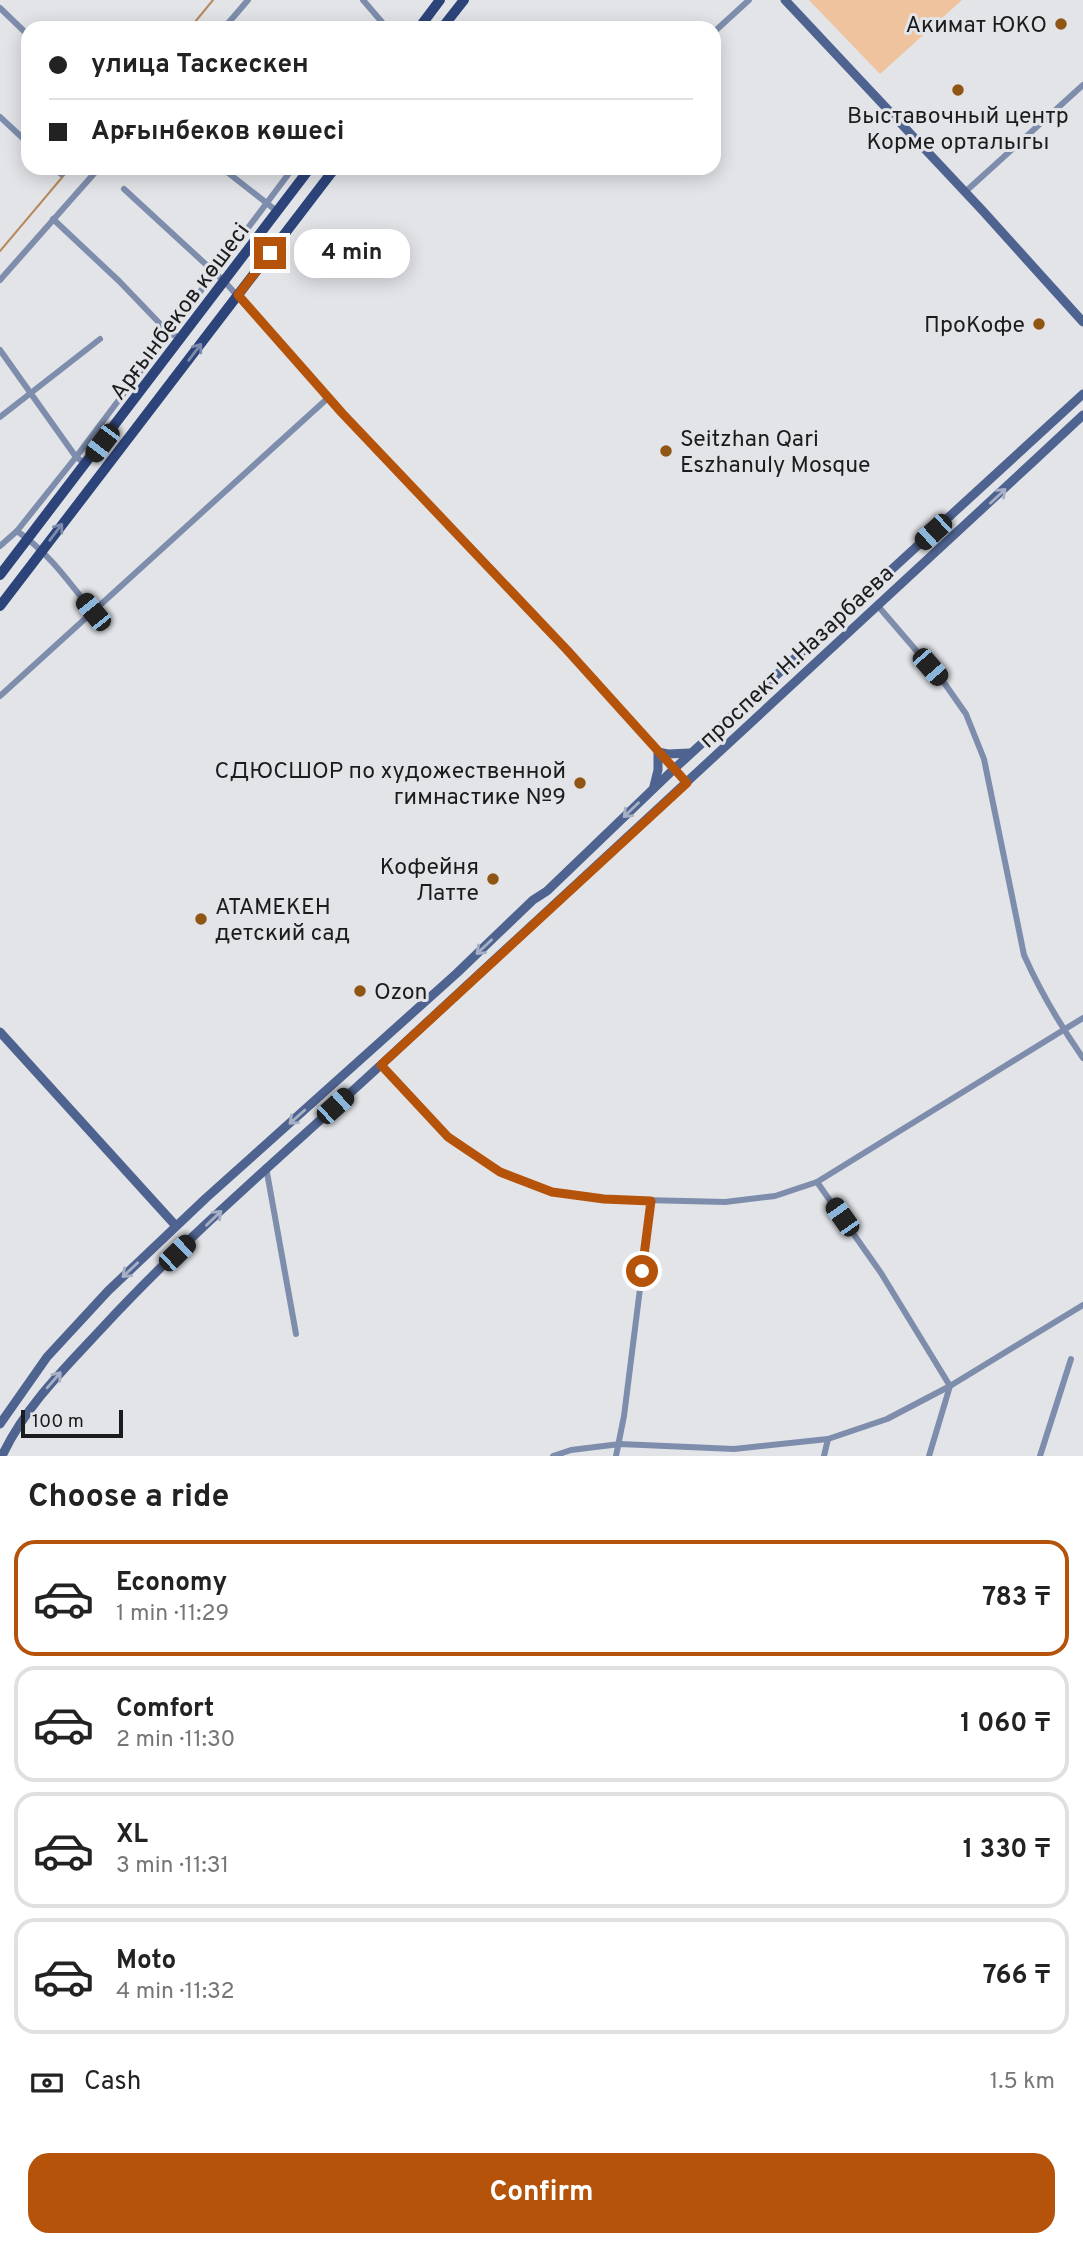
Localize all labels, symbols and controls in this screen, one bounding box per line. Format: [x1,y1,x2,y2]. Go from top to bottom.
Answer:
place label: Акимат ЮКО [905,12,1047,41]
marker: Акимат ЮКО [1053,16,1069,32]
text: улица Таскескен [91,49,309,82]
marker: Выставочный центр Корме орталыгы [950,82,966,98]
place label: Выставочный центр Корме орталыгы [847,103,1069,158]
text: Арғынбеков көшесі [91,116,344,149]
street label: Арғынбеков көшесі [105,218,257,407]
callout: 4 min [294,229,410,278]
route end [254,237,286,269]
text: 4 min [322,239,382,268]
place label: ПроКофе [924,312,1025,341]
marker: ПроКофе [1031,316,1047,332]
one-way arrow [187,343,202,361]
car [81,420,124,466]
place label: Seitzhan Qari Eszhanuly Mosque [680,426,870,481]
marker: Seitzhan Qari Eszhanuly Mosque [658,443,674,459]
one-way arrow [989,487,1006,504]
car [911,510,956,554]
one-way arrow [49,523,64,542]
street label: проспект Н.Назарбаева [694,560,901,756]
car [72,589,115,635]
car [909,644,952,690]
place label: СДЮСШОР по художественной гимнастике №9 [215,758,566,813]
marker: СДЮСШОР по художественной гимнастике №9 [572,775,588,791]
one-way arrow [623,801,640,818]
place label: Кофейня Латте [380,854,479,909]
marker: Кофейня Латте [485,871,501,887]
place label: АТАМЕКЕН детский сад [215,894,350,949]
marker: АТАМЕКЕН детский сад [193,911,209,927]
one-way arrow [476,939,493,956]
place label: Ozon [374,979,427,1008]
marker: Ozon [352,983,368,999]
car [313,1084,358,1128]
one-way arrow [289,1108,306,1125]
car [822,1194,863,1240]
one-way arrow [205,1210,222,1227]
car [155,1231,200,1275]
route start [626,1255,658,1287]
one-way arrow [122,1262,139,1279]
one-way arrow [46,1371,62,1389]
scale bar [21,1407,122,1439]
text: 100 m [32,1410,84,1434]
text: Choose a ride [28,1478,229,1518]
icon: car [32,1567,95,1630]
text: Economy [116,1567,227,1600]
text: 783 ₸ [982,1582,1051,1615]
text: 1 min · 11:29 [116,1600,229,1629]
icon: car [32,1693,95,1756]
text: Comfort [116,1693,214,1726]
text: 1 060 ₸ [960,1708,1051,1741]
text: 2 min · 11:30 [116,1726,235,1755]
icon: car [32,1819,95,1882]
text: XL [116,1819,148,1852]
text: 1 330 ₸ [963,1834,1051,1867]
text: 3 min · 11:31 [116,1852,229,1881]
icon: car [32,1945,95,2008]
text: Moto [116,1945,176,1978]
text: 766 ₸ [983,1960,1051,1993]
text: 4 min · 11:32 [116,1978,235,2007]
icon: cash [28,2064,66,2102]
text: Cash [84,2066,141,2099]
text: 1.5 km [990,2068,1055,2097]
button: Confirm [28,2153,1055,2233]

